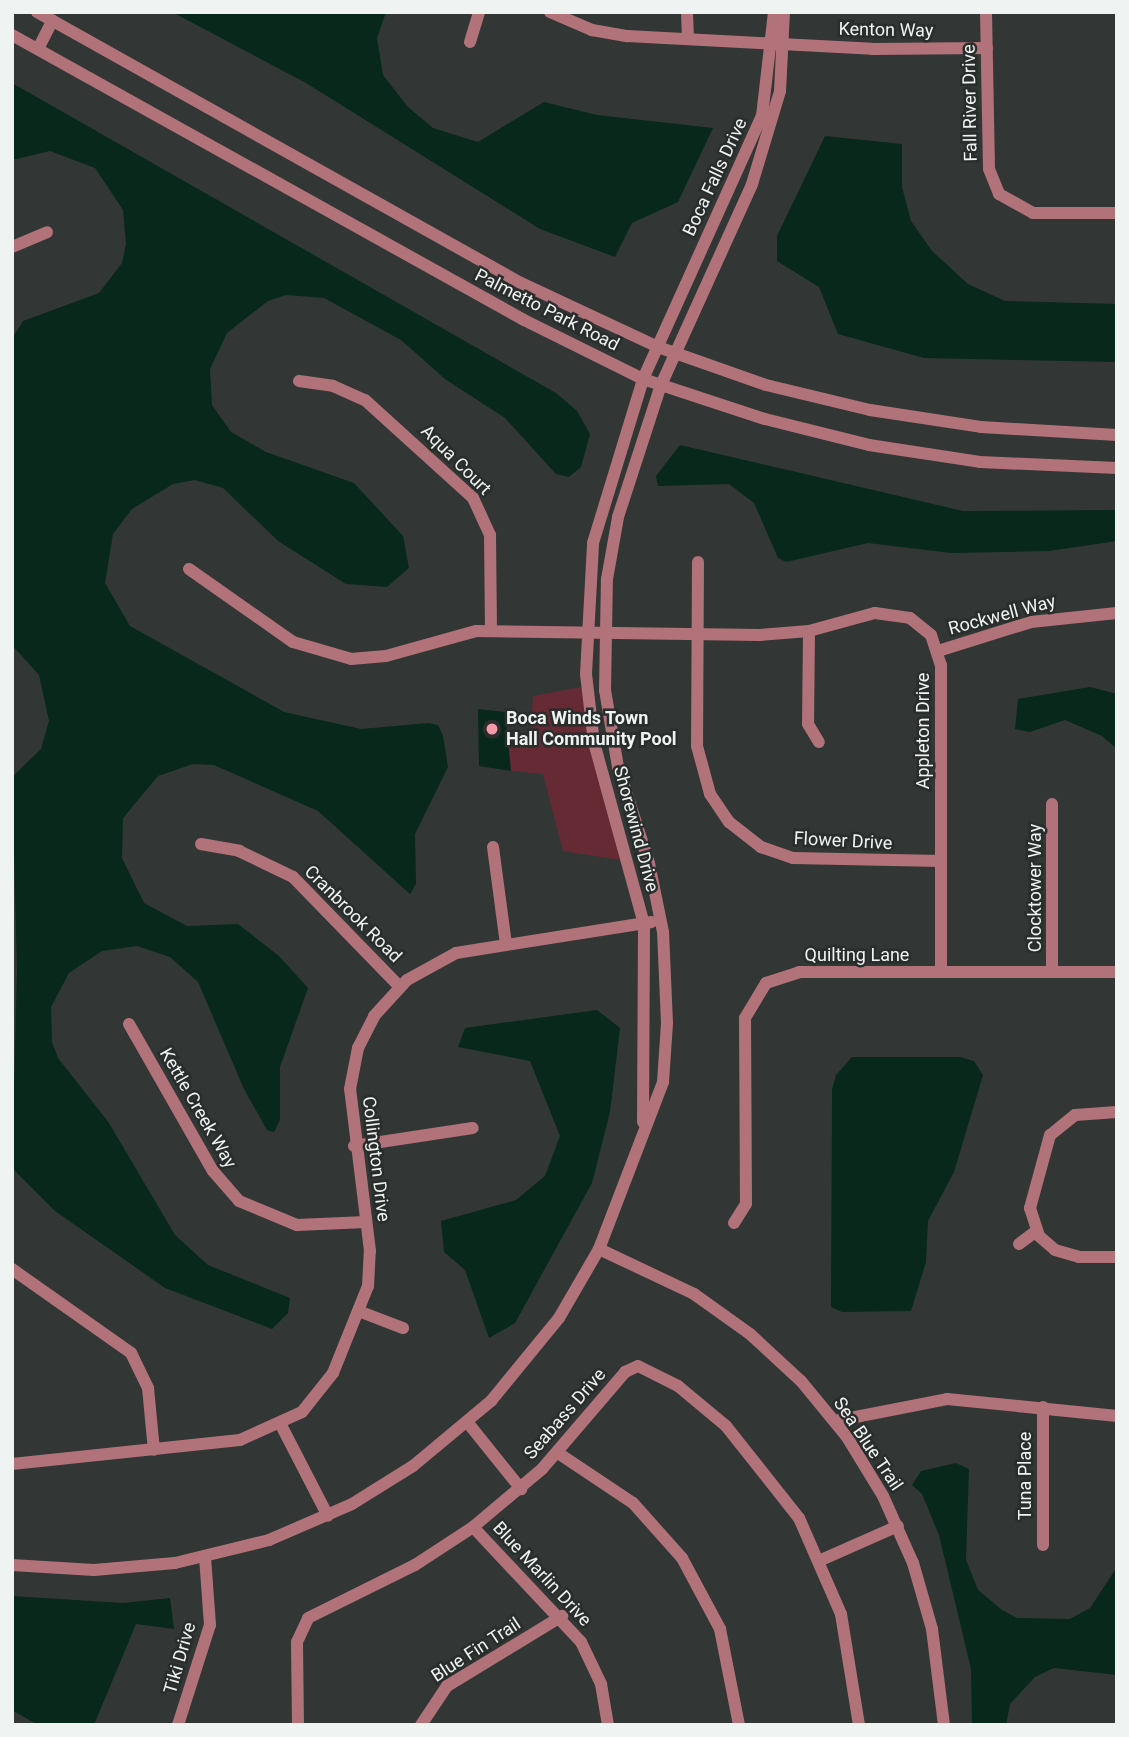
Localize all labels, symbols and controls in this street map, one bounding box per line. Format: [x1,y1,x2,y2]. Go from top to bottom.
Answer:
street label: Kenton Way [838,18,934,42]
street label: Fall River Drive [958,44,982,162]
street label: Boca Falls Drive [678,115,752,239]
street label: Palmetto Park Road [471,264,623,356]
street label: Aqua Court [416,420,496,500]
street label: Rockwell Way [946,590,1058,640]
street label: Appleton Drive [912,673,934,789]
place label: Boca Winds Town Hall Community Pool [506,708,677,750]
marker: Boca Winds Town Hall Community Pool [484,721,500,737]
street label: Shorewind Drive [609,764,663,894]
street label: Clocktower Way [1024,824,1046,952]
street label: Flower Drive [793,828,893,854]
street label: Cranbrook Road [300,861,406,967]
street label: Quilting Lane [805,944,909,966]
street label: Kettle Creek Way [155,1044,241,1172]
street label: Collington Drive [358,1095,394,1223]
street label: Seabass Drive [520,1364,610,1464]
street label: Sea Blue Trail [829,1393,907,1495]
street label: Tuna Place [1014,1432,1036,1520]
street label: Blue Marlin Drive [488,1517,596,1631]
street label: Blue Fin Trail [427,1613,525,1687]
street label: Tiki Drive [159,1620,201,1696]

